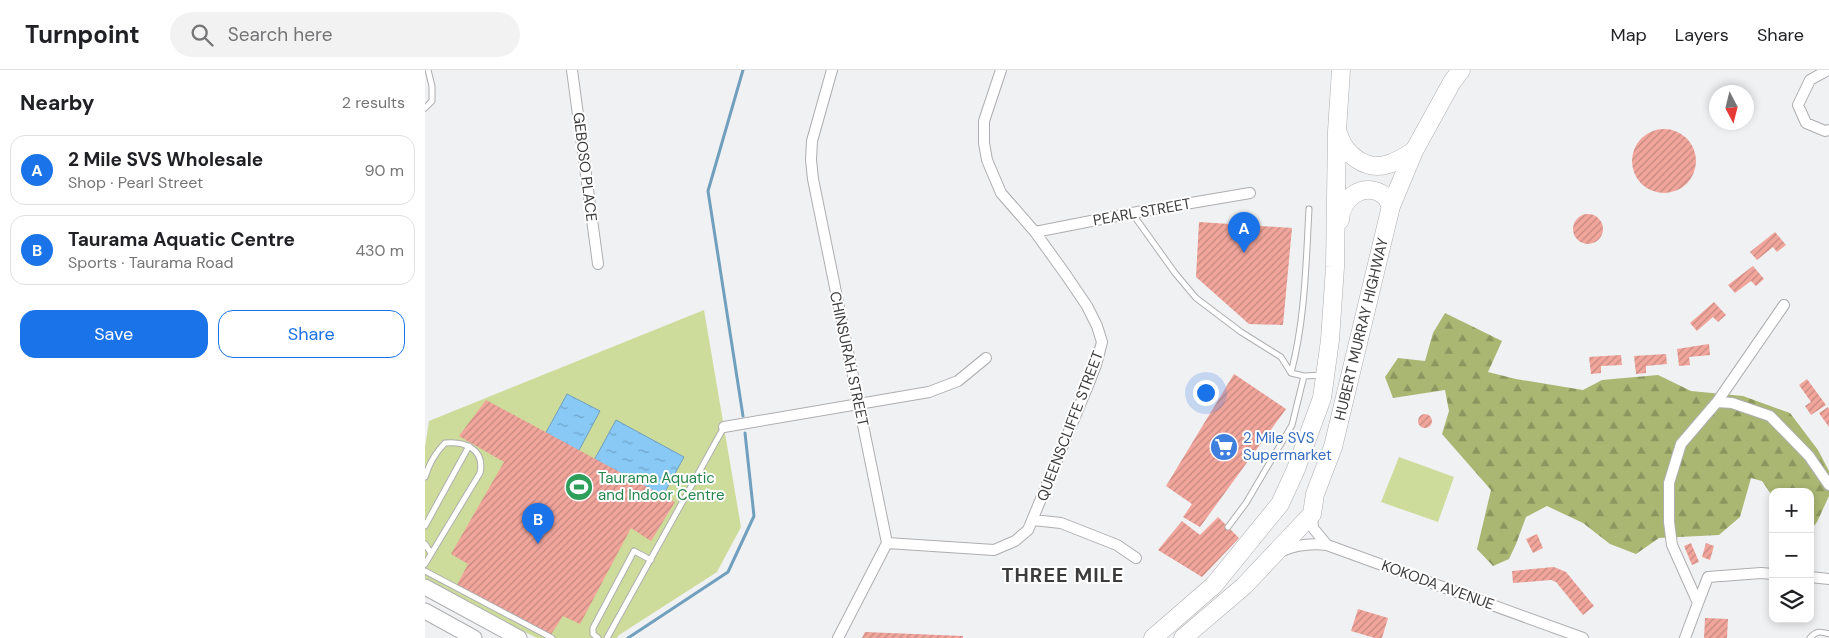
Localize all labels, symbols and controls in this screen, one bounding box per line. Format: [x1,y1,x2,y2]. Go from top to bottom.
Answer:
search box [170,12,520,57]
text: Turnpoint [25,19,140,50]
icon: search [188,21,216,49]
text: Search here [228,22,333,47]
text: Map [1611,23,1647,47]
text: Layers [1675,23,1729,47]
text: Share [1757,23,1804,47]
north arrow [1709,85,1754,130]
text: Nearby [20,89,94,117]
text: 2 results [342,92,405,113]
street label: GEBOSO PLACE [568,111,602,223]
text: 2 Mile SVS Wholesale [68,147,263,172]
text: A [31,160,43,181]
text: 90 m [364,160,404,181]
text: Shop · Pearl Street [68,172,203,193]
street label: PEARL STREET [1091,194,1193,230]
pin: A [1228,212,1260,253]
text: Taurama Aquatic Centre [68,227,295,252]
street label: HUBERT MURRAY HIGHWAY [1330,235,1393,422]
text: B [32,240,42,261]
text: 430 m [355,240,404,261]
text: Sports · Taurama Road [68,252,233,273]
street label: CHINSURAH STREET [825,290,873,428]
button: Save [20,310,208,358]
button: Share [218,310,405,358]
street label: QUEENSCLIFFE STREET [1032,348,1108,504]
your location [1193,380,1219,406]
place label: 2 Mile SVS Supermarket [1243,428,1332,465]
supermarket icon: 2 Mile SVS Supermarket [1209,432,1239,462]
place label: Taurama Aquatic and Indoor Centre [598,468,725,505]
sports icon: Taurama Aquatic and Indoor Centre [564,472,594,502]
map controls [1769,488,1814,623]
button: + [1769,488,1814,533]
pin: B [522,503,554,544]
button: − [1769,533,1814,578]
street label: KOKODA AVENUE [1379,555,1497,615]
district label: THREE MILE [1002,562,1124,588]
button: layers [1769,578,1814,623]

